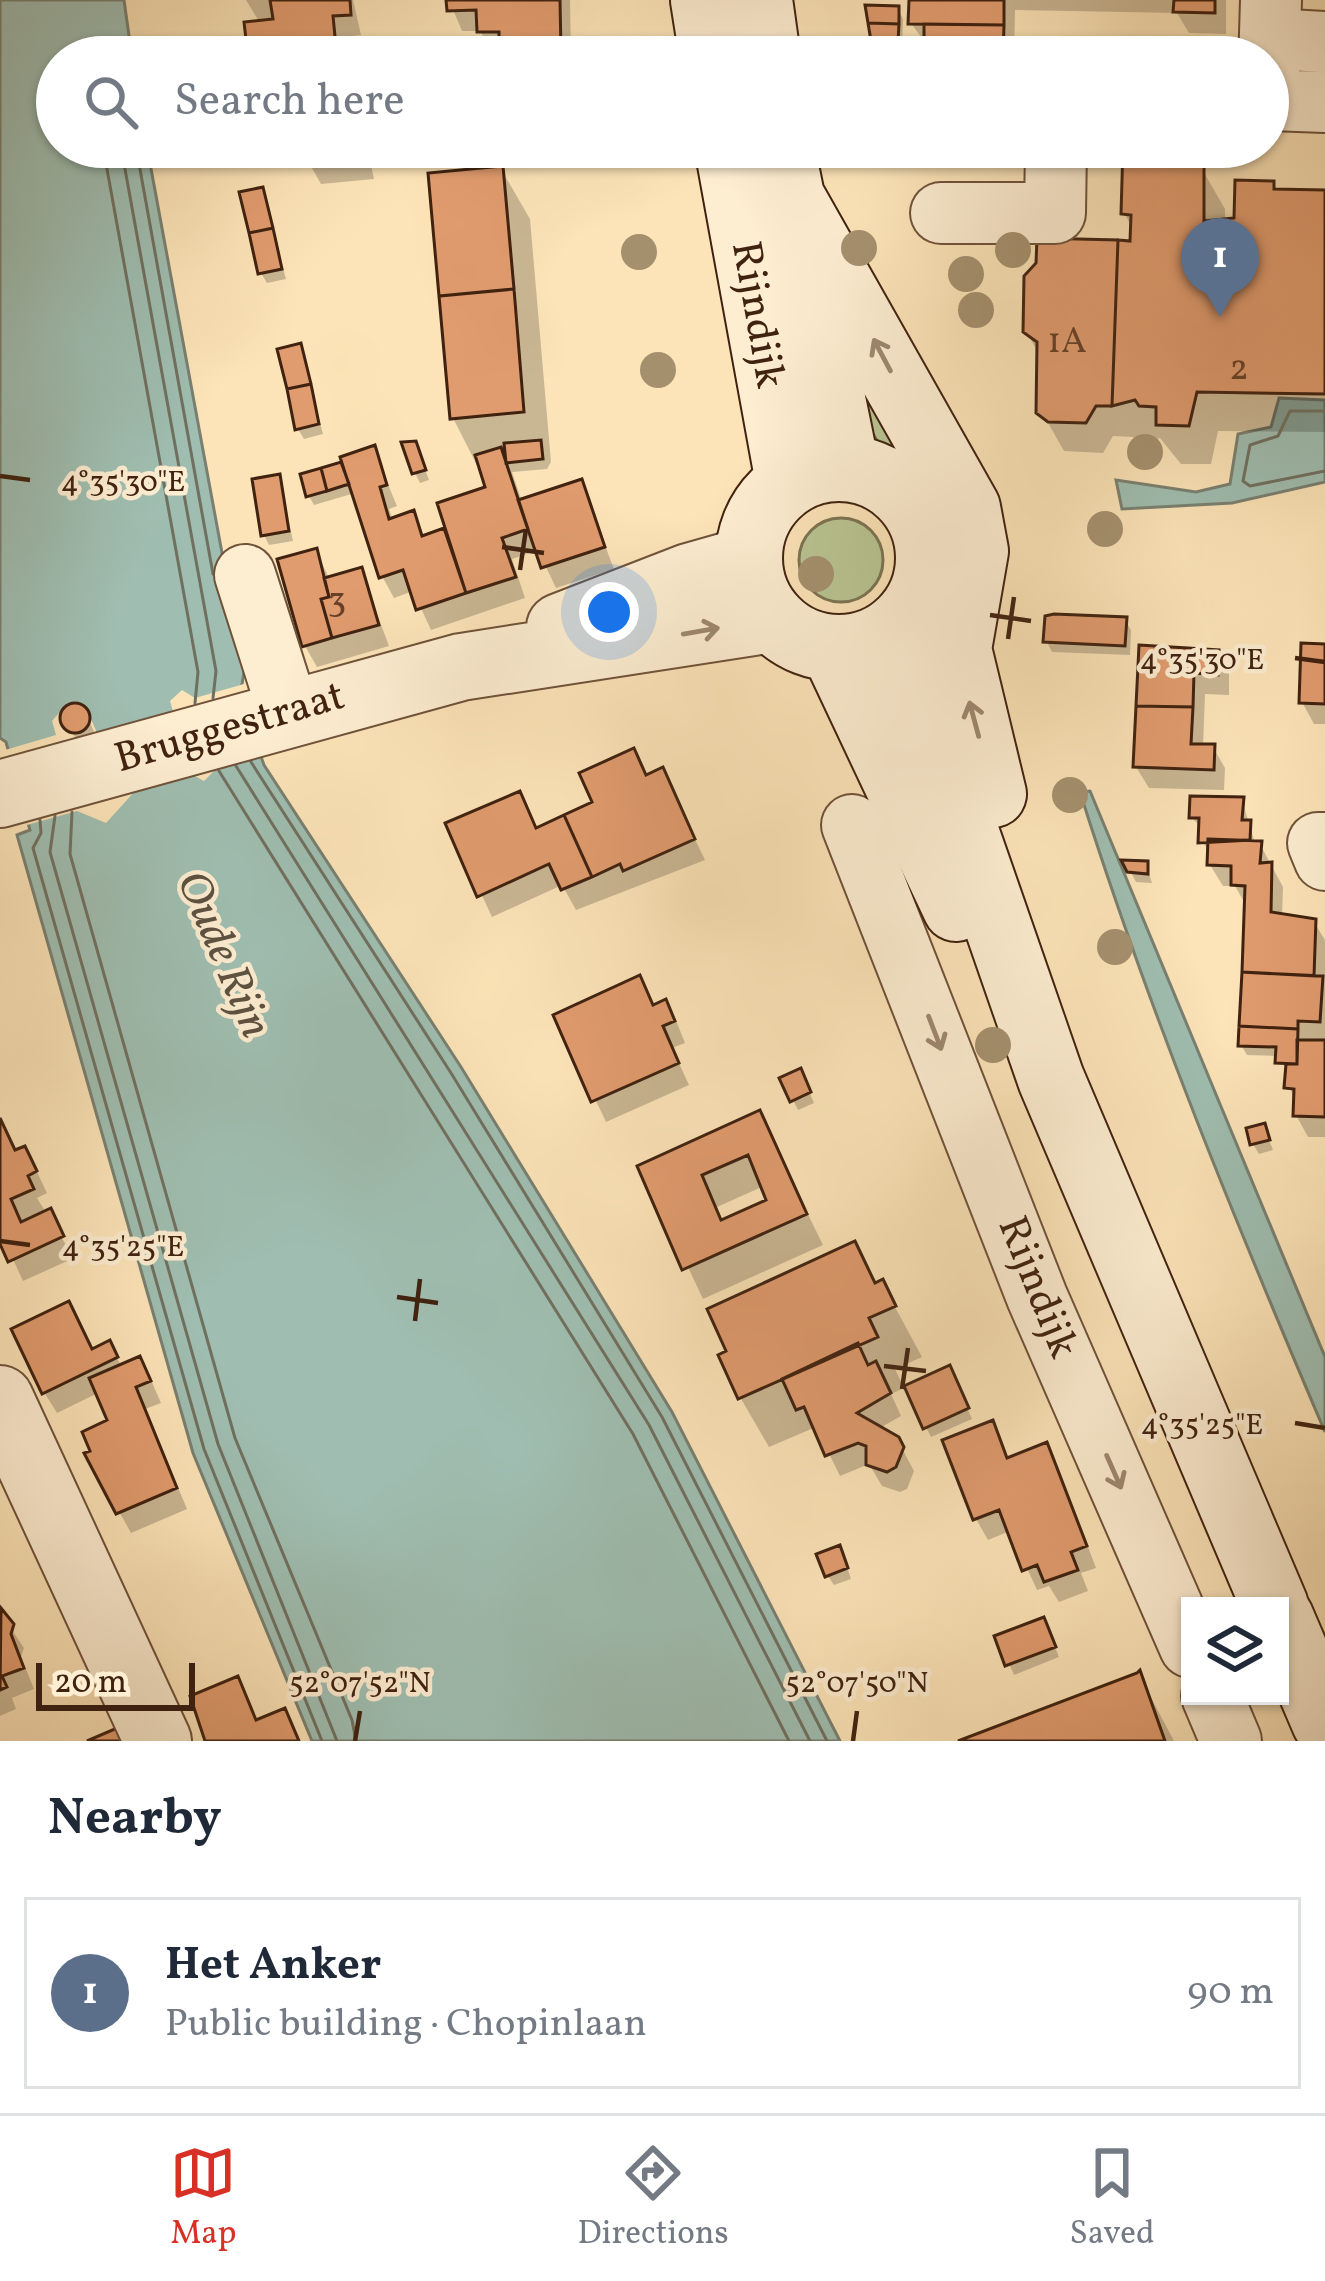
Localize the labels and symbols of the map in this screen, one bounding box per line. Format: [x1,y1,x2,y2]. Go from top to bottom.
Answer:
pin: 1 [1181,218,1259,317]
street label: Rijndijk [714,237,798,393]
house number: 1A [1047,318,1087,368]
one-way arrow [870,338,893,373]
house number: 2 [1229,345,1249,395]
text: 4°35'30"E [61,462,185,504]
house number: 3 [328,577,346,627]
your location [579,582,639,642]
one-way arrow [681,619,720,642]
text: 4°35'30"E [1140,640,1264,682]
street label: Bruggestraat [108,668,352,790]
one-way arrow [961,700,983,738]
water label: Oude Rijn [159,862,285,1048]
one-way arrow [926,1013,948,1050]
street label: Rijndijk [981,1208,1091,1368]
text: 4°35'25"E [62,1227,184,1269]
text: 4°35'25"E [1141,1405,1263,1447]
one-way arrow [1104,1453,1126,1489]
scale bar [36,1657,195,1710]
text: 52°07'52"N [289,1663,431,1705]
text: 52°07'50"N [786,1663,928,1705]

